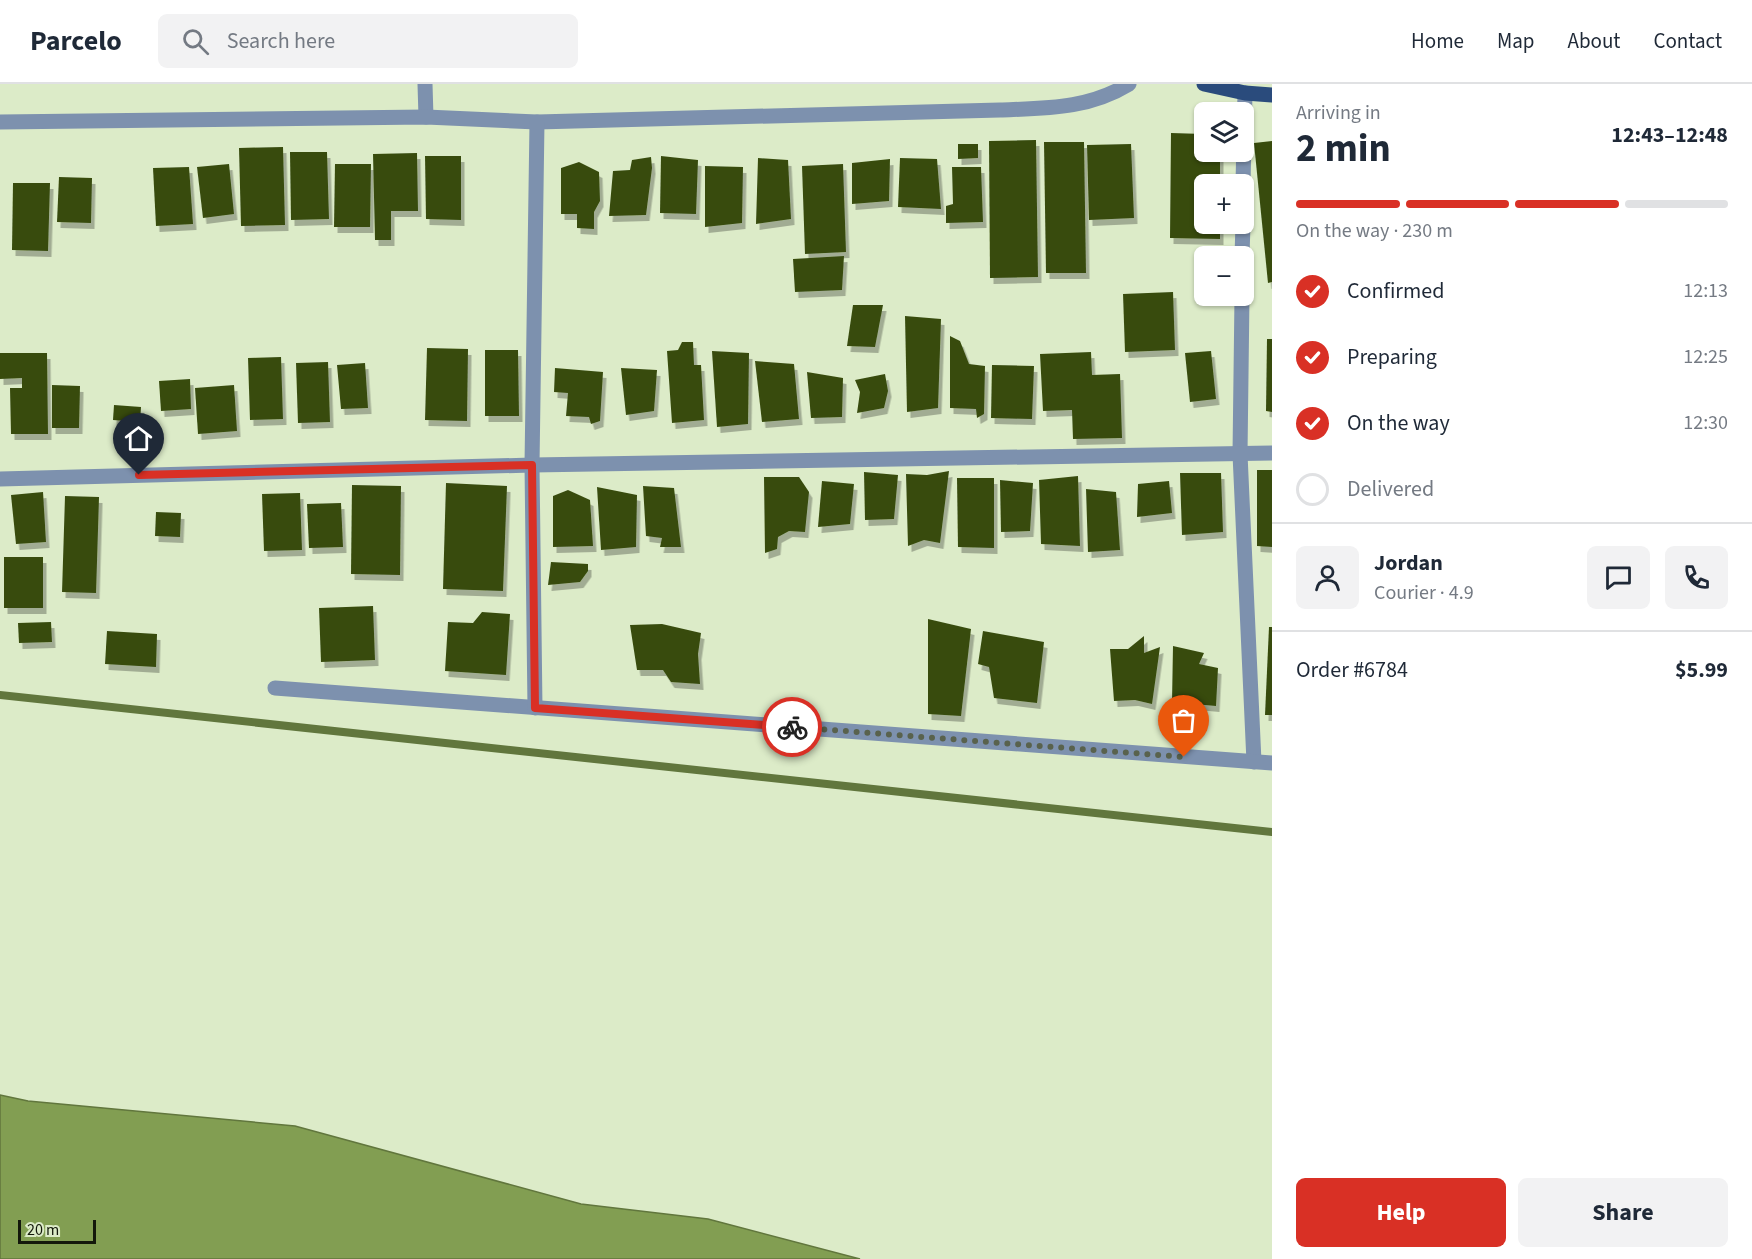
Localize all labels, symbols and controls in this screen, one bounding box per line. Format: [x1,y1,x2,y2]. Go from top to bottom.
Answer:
search box [158,14,578,68]
text: Parcelo [30,21,122,61]
icon: search [179,25,212,58]
text: Search here [227,25,335,57]
text: Home [1411,26,1464,56]
text: Map [1497,26,1535,56]
text: About [1568,26,1620,56]
text: Contact [1653,26,1722,56]
text: Arriving in [1296,99,1381,127]
map controls [1194,102,1254,306]
button: layers [1194,102,1254,162]
text: 12:43–12:48 [1611,119,1728,151]
text: 2 min [1296,121,1391,177]
button: + [1194,174,1254,234]
text: On the way · 230 m [1296,217,1453,245]
button: − [1194,246,1254,306]
icon: check [1296,275,1329,308]
text: Confirmed [1347,275,1444,307]
text: 12:13 [1683,277,1728,305]
icon: check [1296,341,1329,374]
text: Preparing [1347,341,1437,373]
text: 12:25 [1683,343,1728,371]
icon: check [1296,407,1329,440]
text: On the way [1347,407,1450,439]
text: 12:30 [1683,409,1728,437]
pin [113,413,164,475]
icon: home [122,422,155,455]
text: Delivered [1347,473,1434,505]
button: person [1296,546,1359,609]
button: chat [1587,546,1650,609]
button: phone [1665,546,1728,609]
text: Jordan [1374,547,1443,579]
text: Courier · 4.9 [1374,579,1474,607]
text: Order #6784 [1296,654,1408,686]
text: $5.99 [1675,654,1728,686]
pin [1158,695,1209,757]
courier [762,697,822,757]
icon: bag [1167,704,1200,737]
icon: bike [776,711,809,744]
button: Help [1296,1178,1506,1247]
button: Share [1518,1178,1728,1247]
scale bar [18,1217,96,1244]
text: 20 m [27,1219,59,1241]

